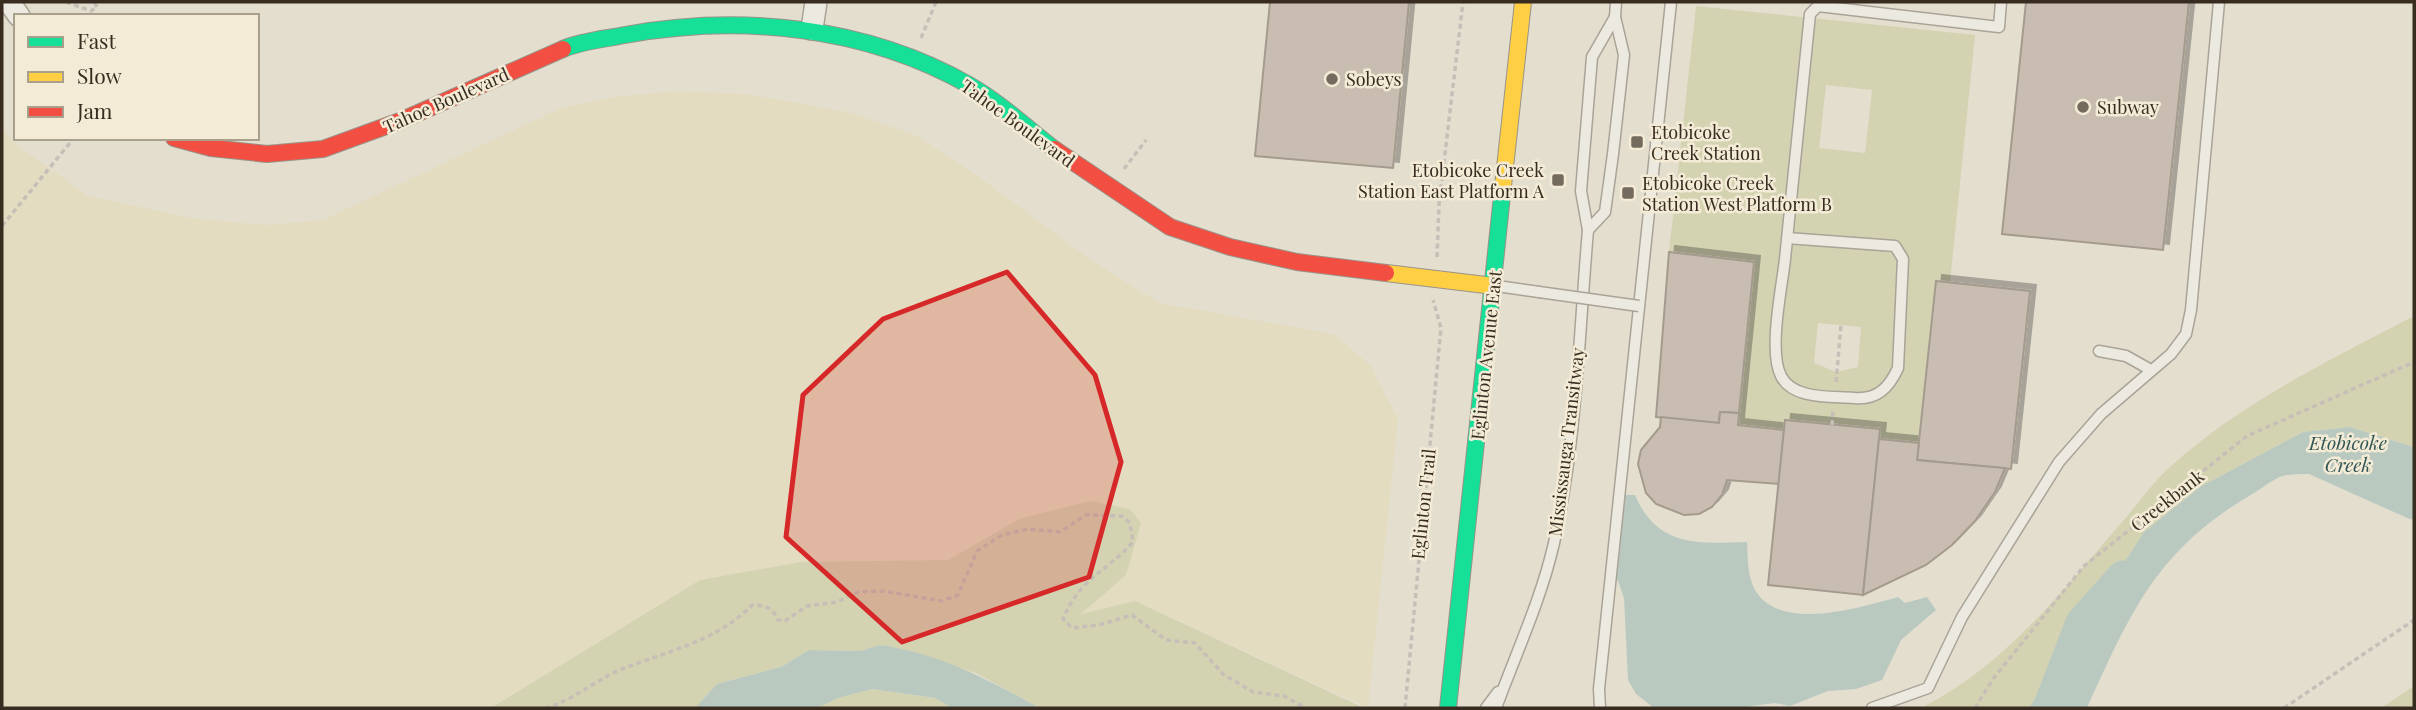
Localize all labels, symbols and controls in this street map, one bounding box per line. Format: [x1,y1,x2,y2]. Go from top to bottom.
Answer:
legend [14,14,259,140]
text: Fast [77,26,116,54]
text: Slow [77,61,122,89]
street label: Tahoe Boulevard [379,61,513,138]
place label: Sobeys [1346,67,1402,91]
marker: Sobeys [1324,71,1340,87]
street label: Tahoe Boulevard [956,74,1080,173]
place label: Subway [2097,95,2159,119]
text: Jam [76,96,113,124]
marker: Subway [2075,99,2091,115]
place label: Etobicoke Creek Station [1651,120,1761,165]
marker: Etobicoke Creek Station [1629,134,1645,150]
place label: Etobicoke Creek Station East Platform A [1358,158,1545,203]
place label: Etobicoke Creek Station West Platform B [1642,171,1832,216]
marker: Etobicoke Creek Station East Platform A [1550,172,1566,188]
marker: Etobicoke Creek Station West Platform B [1620,185,1636,201]
street label: Eglinton Avenue East [1465,268,1507,441]
street label: Mississauga Transitway [1542,346,1590,538]
water label: Etobicoke Creek [2308,429,2387,477]
street label: Eglinton Trail [1405,447,1441,561]
street label: Creekbank [2125,464,2209,536]

